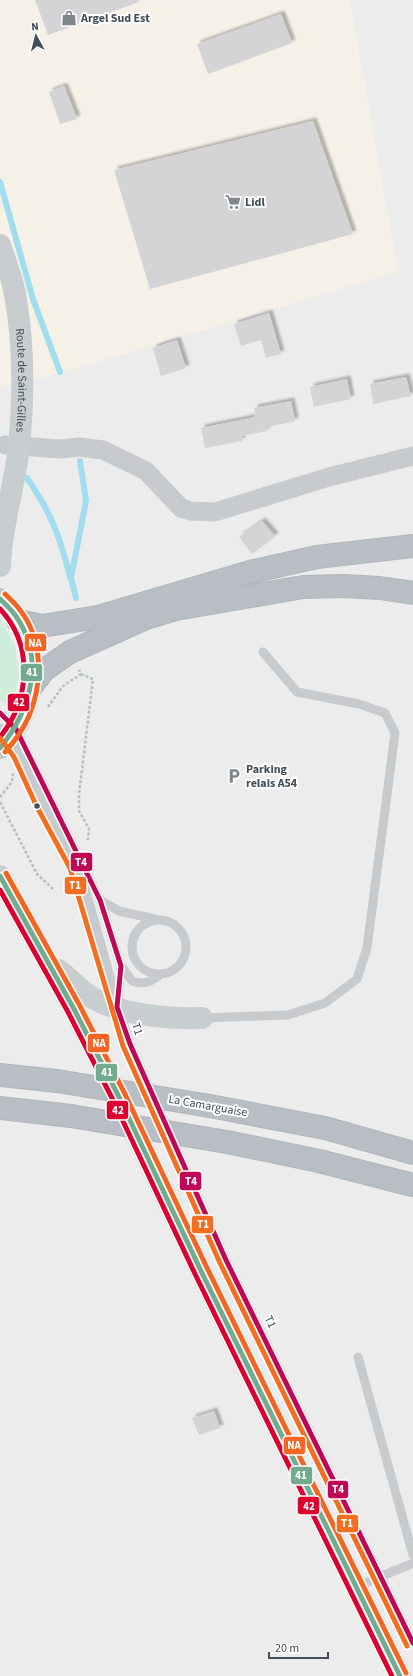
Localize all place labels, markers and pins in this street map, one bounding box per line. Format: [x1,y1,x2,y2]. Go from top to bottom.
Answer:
shop icon: Argel Sud Est [60,9,78,27]
place label: Argel Sud Est [80,10,150,27]
supermarket icon: Lidl [224,193,242,211]
place label: Lidl [245,194,265,211]
place label: Parking relais A54 [246,761,298,792]
parking icon: Parking relais A54 [225,767,243,785]
unlabelled marker [32,801,42,811]

